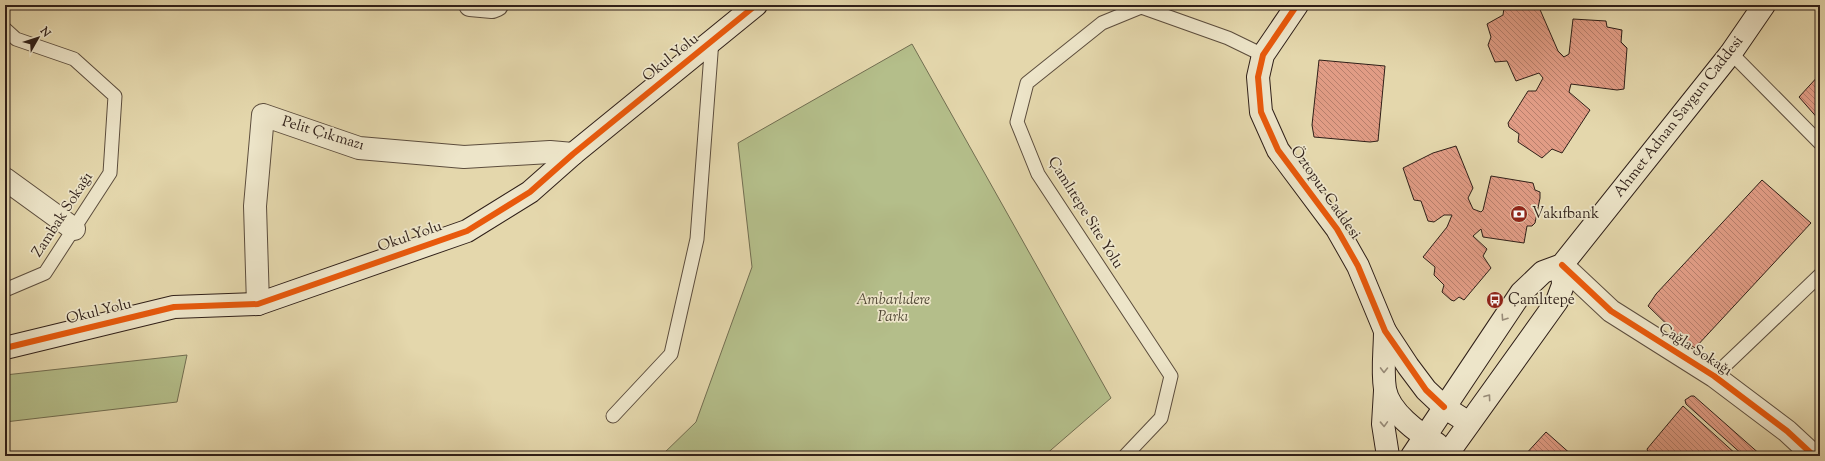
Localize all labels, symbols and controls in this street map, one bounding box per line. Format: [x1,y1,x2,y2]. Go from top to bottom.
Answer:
north arrow [18,18,58,58]
text: N [35,23,54,41]
street label: Okul Yolu [638,29,704,87]
street label: Ahmet Adnan Saygun Caddesi [1609,32,1749,202]
street label: Pelit Çıkmazı [279,112,367,156]
street label: Öztopuz Caddesi [1285,141,1366,244]
street label: Çamlıtepe Site Yolu [1042,153,1128,273]
street label: Zambak Sokağı [28,168,98,262]
bank icon: Vakıfbank [1509,204,1529,224]
place label: Vakıfbank [1532,204,1599,225]
street label: Okul Yolu [375,216,445,258]
park label: Ambarlıdere Parkı [856,290,930,328]
bus stop icon: Çamlıtepe [1485,290,1505,310]
place label: Çamlıtepe [1508,290,1575,311]
street label: Okul Yolu [64,294,134,330]
one-way arrow [1502,314,1509,321]
street label: Çağla Sokağı [1654,318,1736,382]
one-way arrow [1380,367,1388,373]
one-way arrow [1483,394,1490,401]
one-way arrow [1379,421,1388,427]

